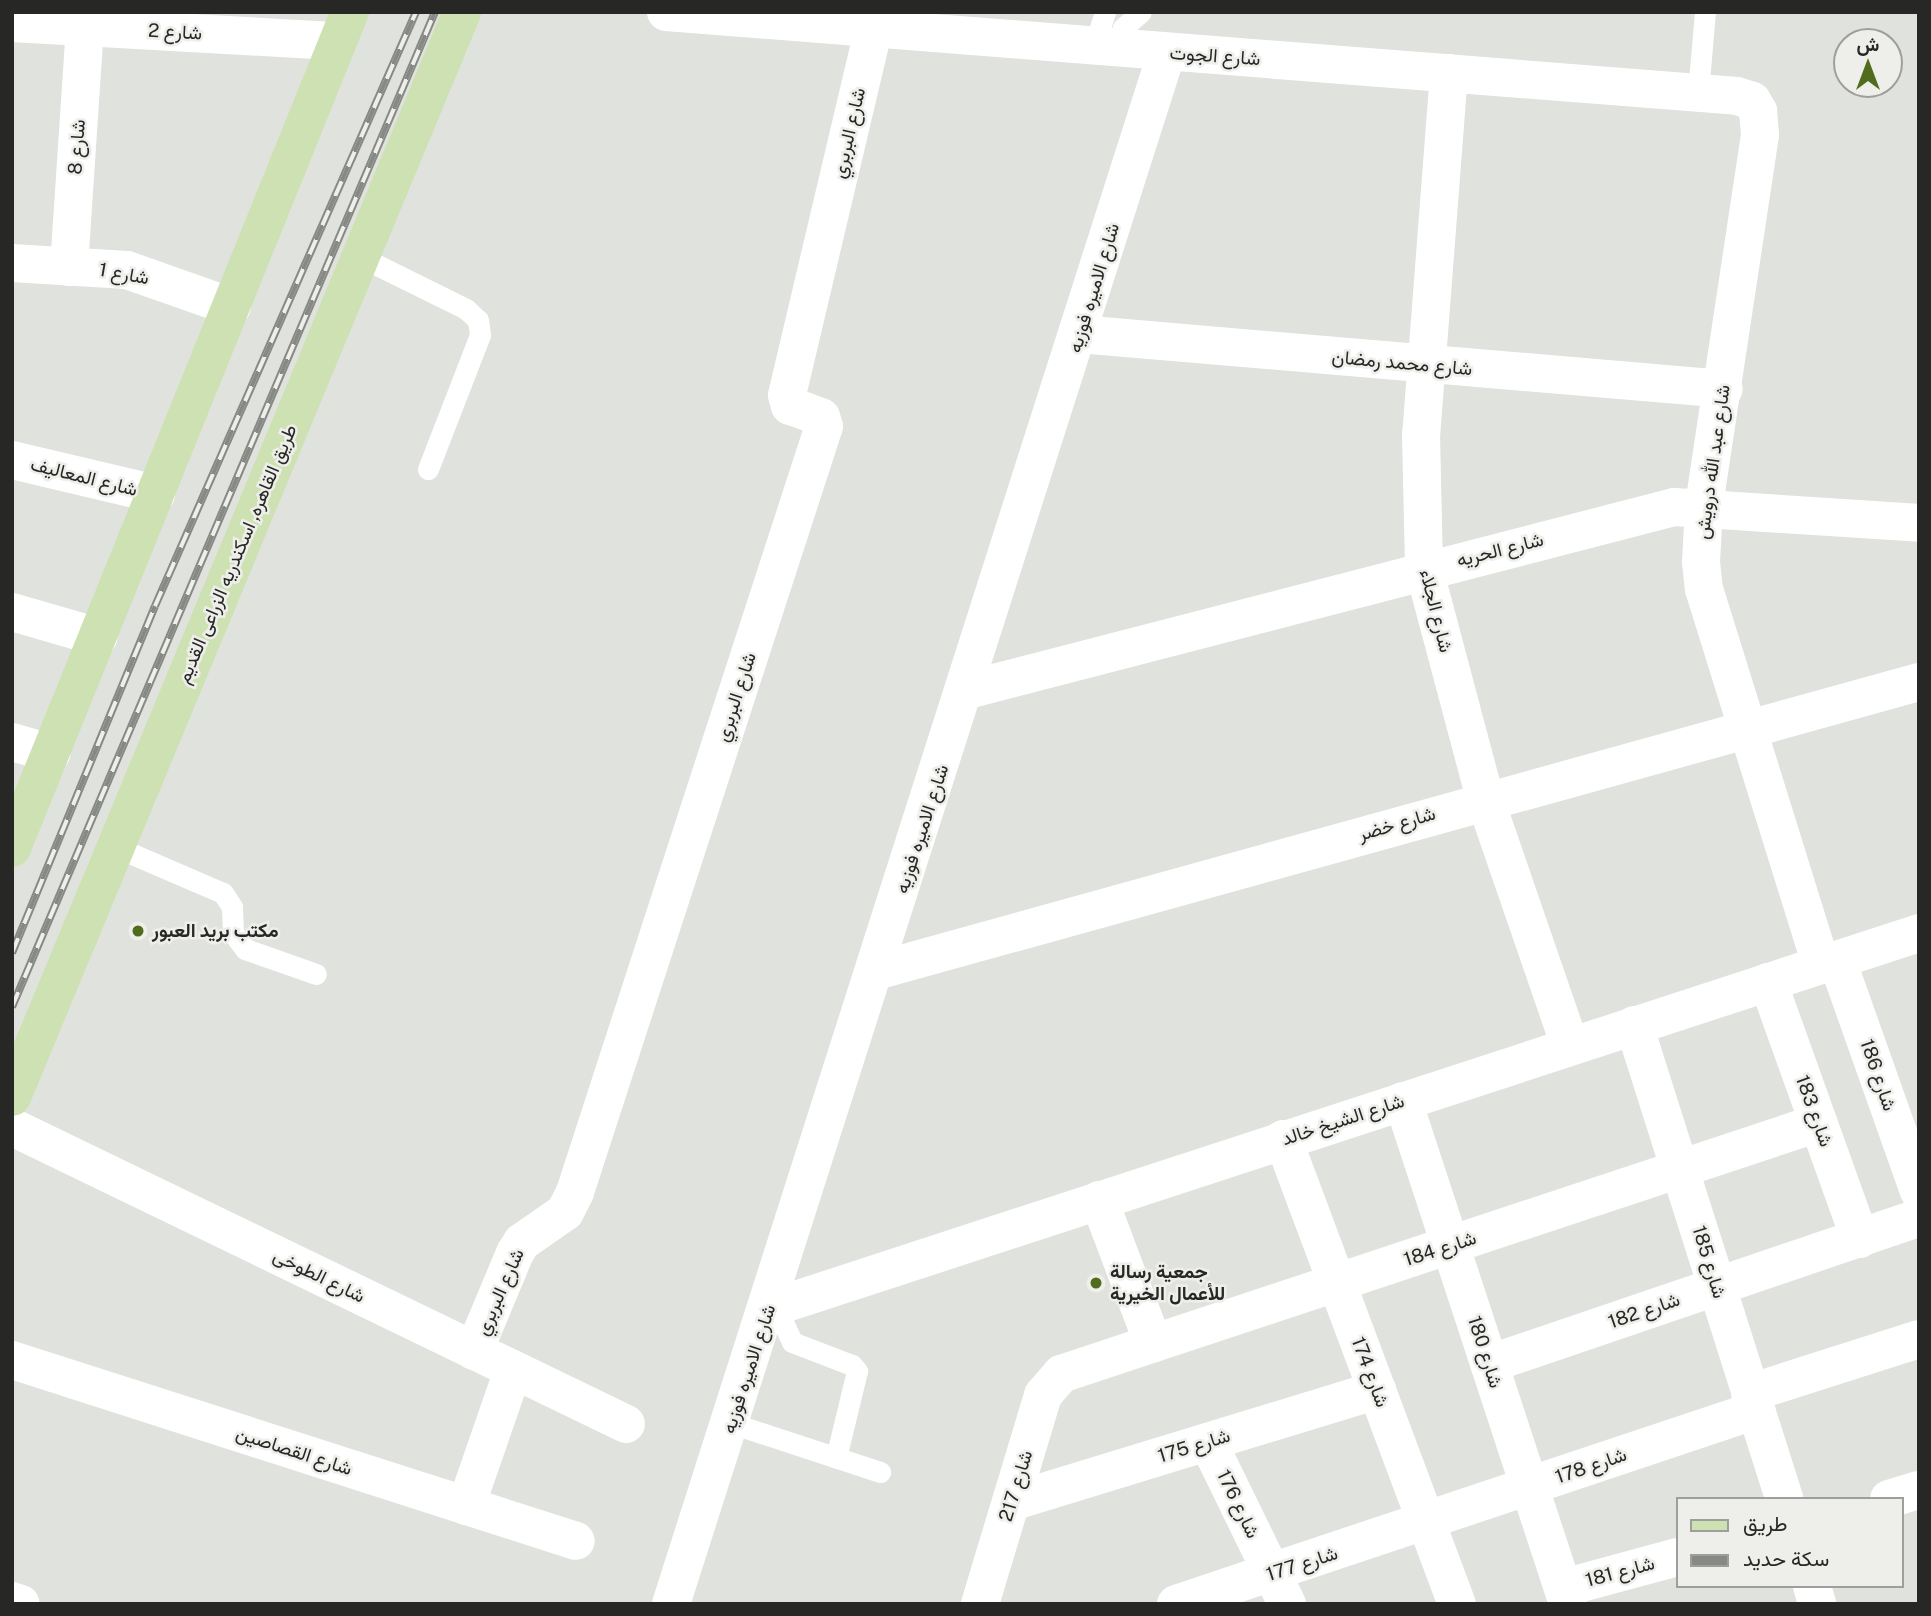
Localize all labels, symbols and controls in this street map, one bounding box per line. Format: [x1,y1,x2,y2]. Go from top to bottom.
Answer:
street label: شارع 2 [147,19,203,45]
north arrow [1833,28,1903,98]
text: ش [1857,33,1879,55]
street label: شارع الجوت [1169,41,1261,71]
street label: شارع البربري [827,85,871,181]
street label: شارع 8 [64,119,90,175]
street label: شارع الاميره فوزيه [1063,220,1125,356]
street label: شارع 1 [97,258,151,290]
street label: شارع محمد رمضان [1331,346,1473,380]
street label: شارع عبد الله درويش [1691,383,1735,541]
street label: طريق القاهره, اسكندريه الزراعى القديم [172,421,302,687]
street label: شارع المعاليف [28,453,140,501]
street label: شارع الحريه [1454,528,1546,572]
street label: شارع الجلاء [1415,567,1457,655]
street label: شارع البربري [711,649,761,745]
street label: شارع الاميره فوزيه [890,762,954,896]
street label: شارع خضر [1356,802,1438,846]
place label: مكتب بريد العبور [152,920,279,942]
marker: مكتب بريد العبور [130,923,146,939]
street label: شارع 186 [1855,1036,1901,1114]
street label: شارع 183 [1791,1072,1837,1150]
street label: شارع الشيخ خالد [1279,1089,1407,1151]
street label: شارع 185 [1687,1223,1731,1301]
street label: شارع 184 [1401,1227,1479,1271]
street label: شارع الطوخى [269,1244,369,1308]
street label: شارع البربري [471,1245,529,1339]
place label: جمعية رسالة للأعمال الخيرية [1110,1261,1225,1305]
marker: جمعية رسالة للأعمال الخيرية [1088,1275,1104,1291]
street label: شارع 182 [1605,1288,1683,1334]
street label: شارع الاميره فوزيه [717,1302,781,1436]
street label: شارع 180 [1463,1313,1507,1391]
street label: شارع 174 [1346,1334,1394,1410]
street label: شارع القصاصين [233,1422,355,1480]
street label: شارع 175 [1155,1424,1233,1468]
street label: شارع 178 [1552,1443,1630,1489]
street label: شارع 217 [994,1448,1038,1524]
street label: شارع 176 [1212,1466,1264,1542]
legend [1675,1497,1903,1588]
text: طريق [1743,1511,1788,1536]
street label: شارع 177 [1263,1542,1341,1586]
text: سكة حديد [1743,1546,1829,1571]
street label: شارع 181 [1583,1552,1657,1592]

